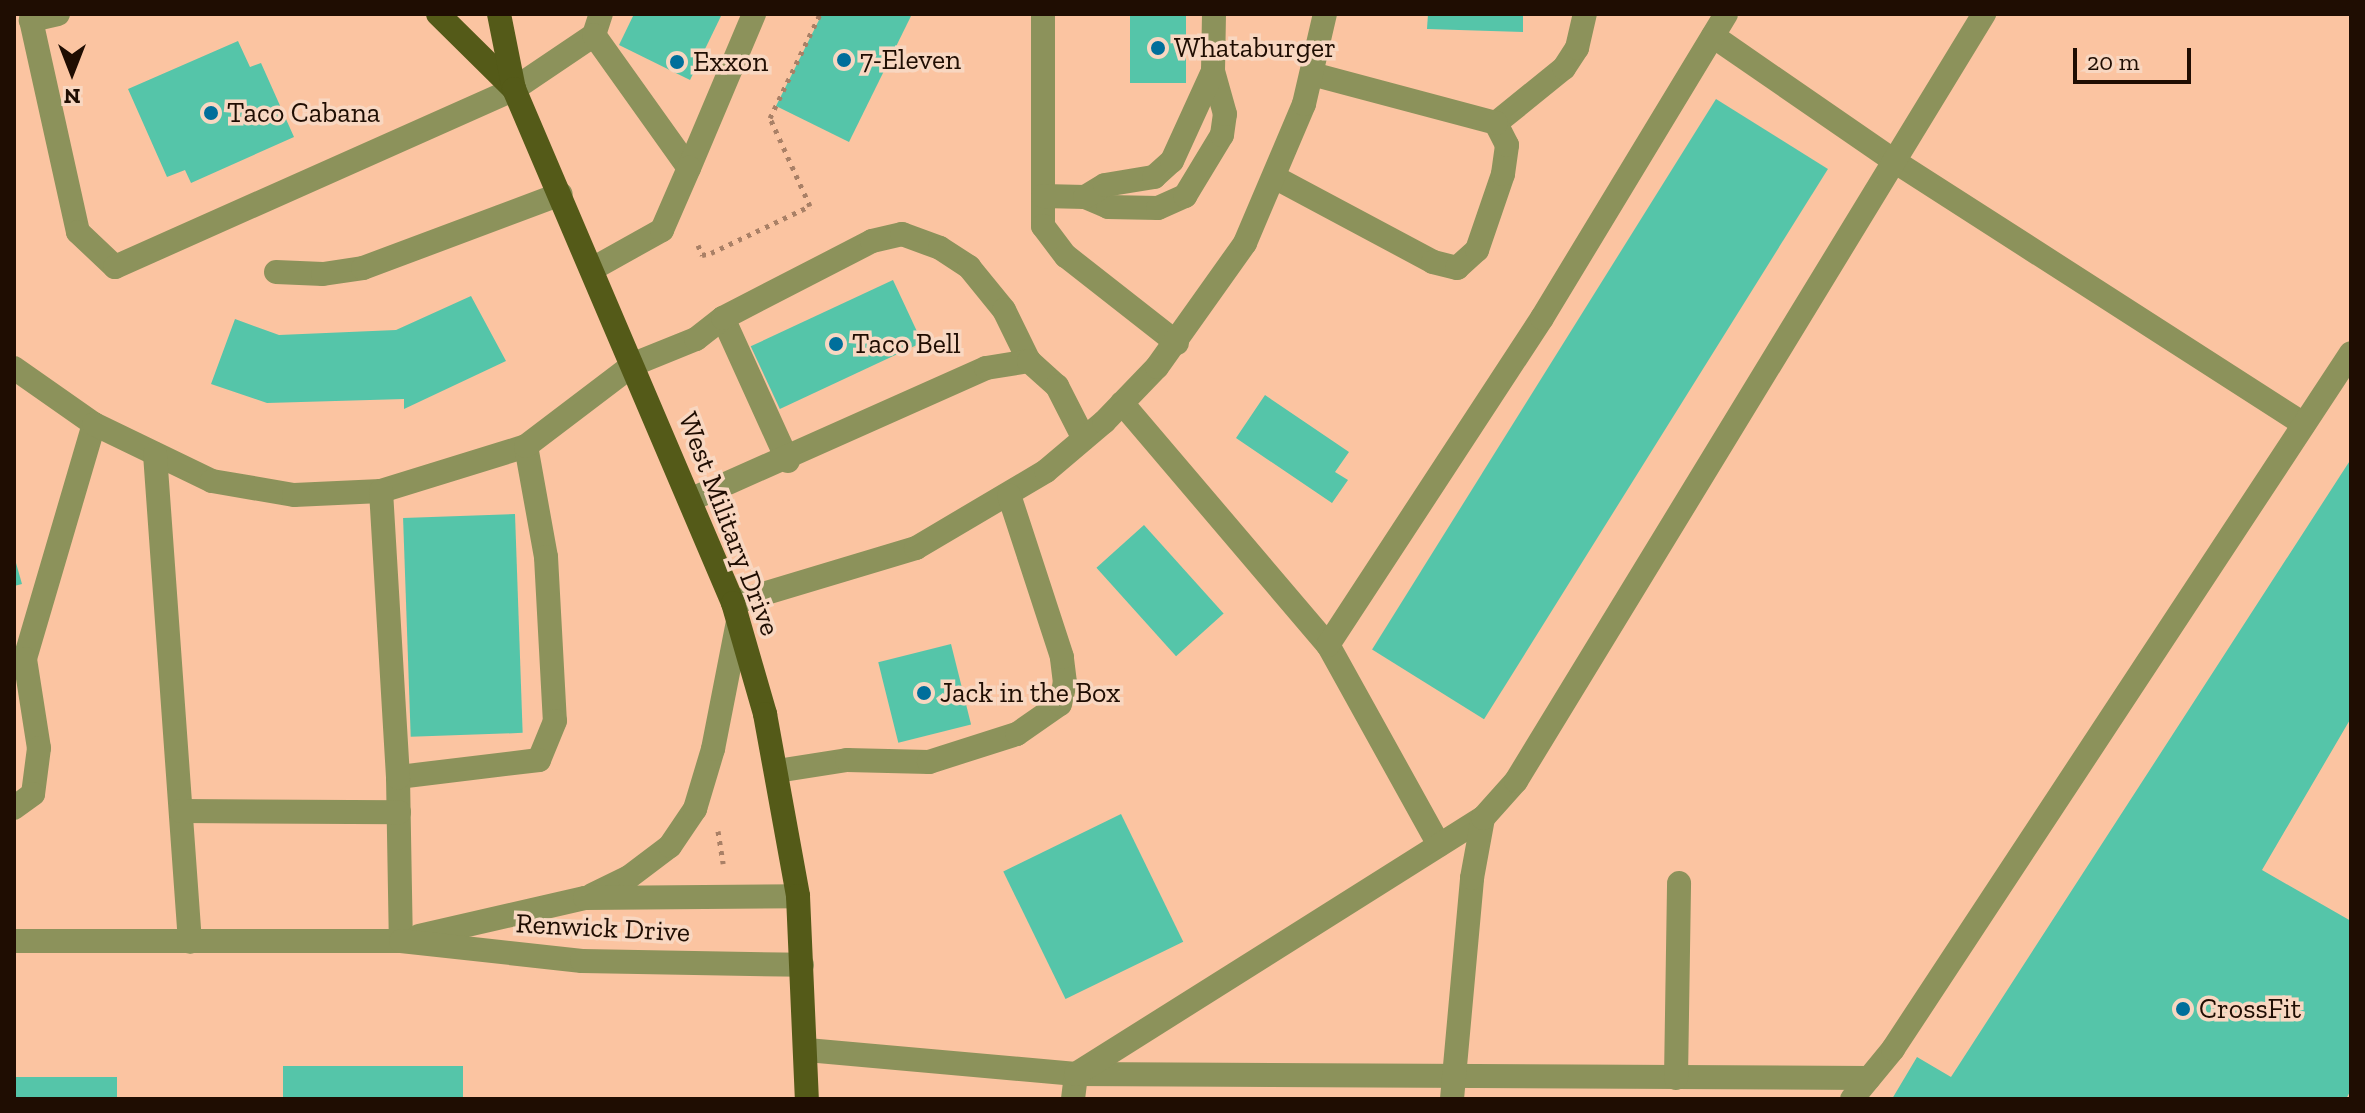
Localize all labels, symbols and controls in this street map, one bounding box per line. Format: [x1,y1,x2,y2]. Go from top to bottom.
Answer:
place label: Whataburger [1174,31,1336,65]
north arrow [32,32,112,112]
scale bar [2077,32,2195,82]
marker: Whataburger [1149,39,1167,57]
place label: 7-Eleven [860,43,961,77]
place label: Exxon [693,45,768,79]
text: 20 m [2087,47,2139,76]
marker: 7-Eleven [835,51,853,69]
marker: Exxon [668,53,686,71]
text: N [64,83,80,110]
place label: Taco Cabana [227,96,380,130]
marker: Taco Cabana [202,104,220,122]
place label: Taco Bell [852,327,961,361]
marker: Taco Bell [827,335,845,353]
street label: West Military Drive [671,407,787,641]
place label: Jack in the Box [940,676,1120,710]
marker: Jack in the Box [915,684,933,702]
street label: Renwick Drive [515,907,691,949]
place label: CrossFit [2199,992,2301,1026]
marker: CrossFit [2174,1000,2192,1018]

